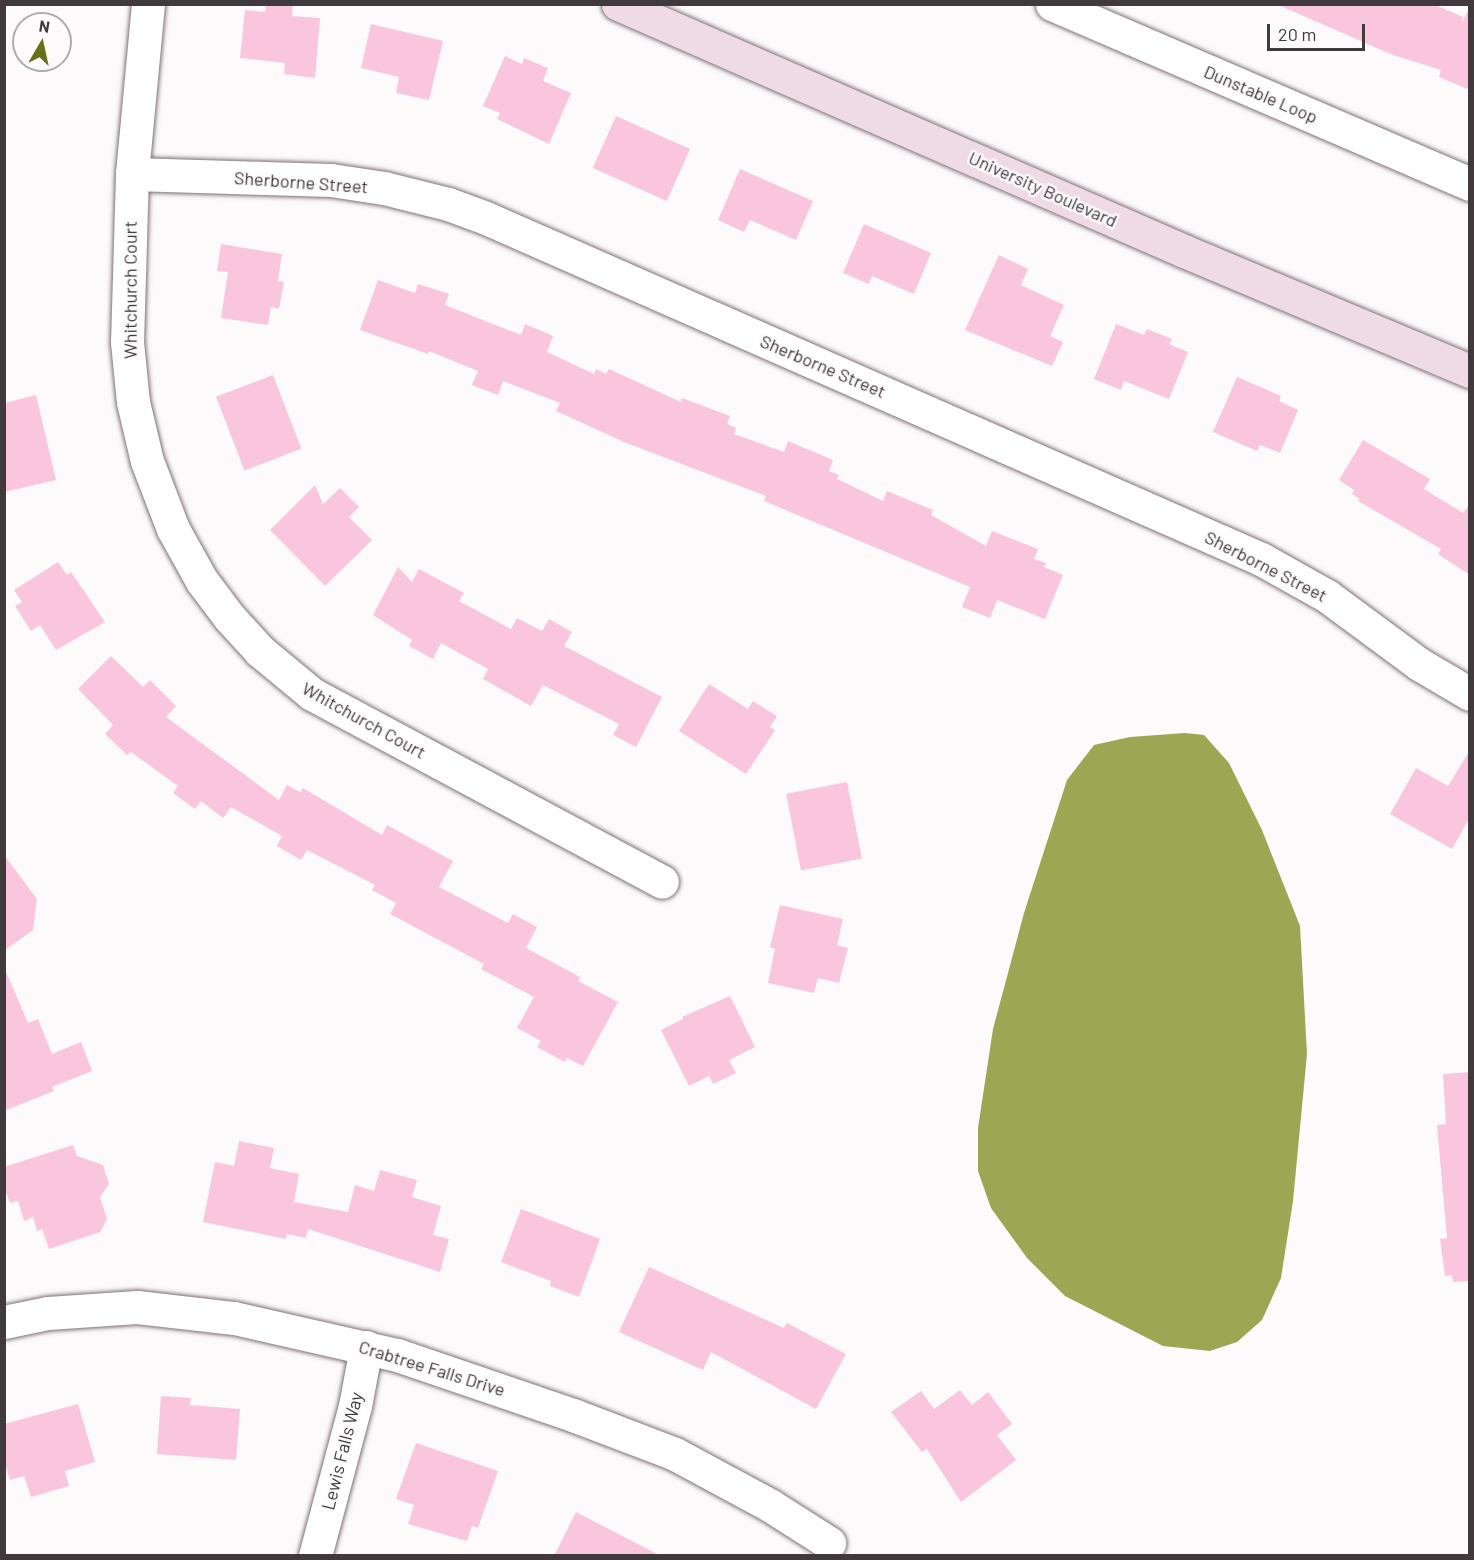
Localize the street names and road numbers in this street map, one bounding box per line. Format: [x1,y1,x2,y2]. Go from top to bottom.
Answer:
street label: Dunstable Loop [1201,60,1321,128]
street label: University Boulevard [965,147,1121,231]
street label: Sherborne Street [233,167,369,197]
street label: Whitchurch Court [119,221,141,359]
street label: Sherborne Street [757,330,889,402]
street label: Sherborne Street [1201,526,1331,606]
street label: Whitchurch Court [298,677,430,763]
street label: Crabtree Falls Drive [356,1335,508,1401]
street label: Lewis Falls Way [317,1390,367,1512]

